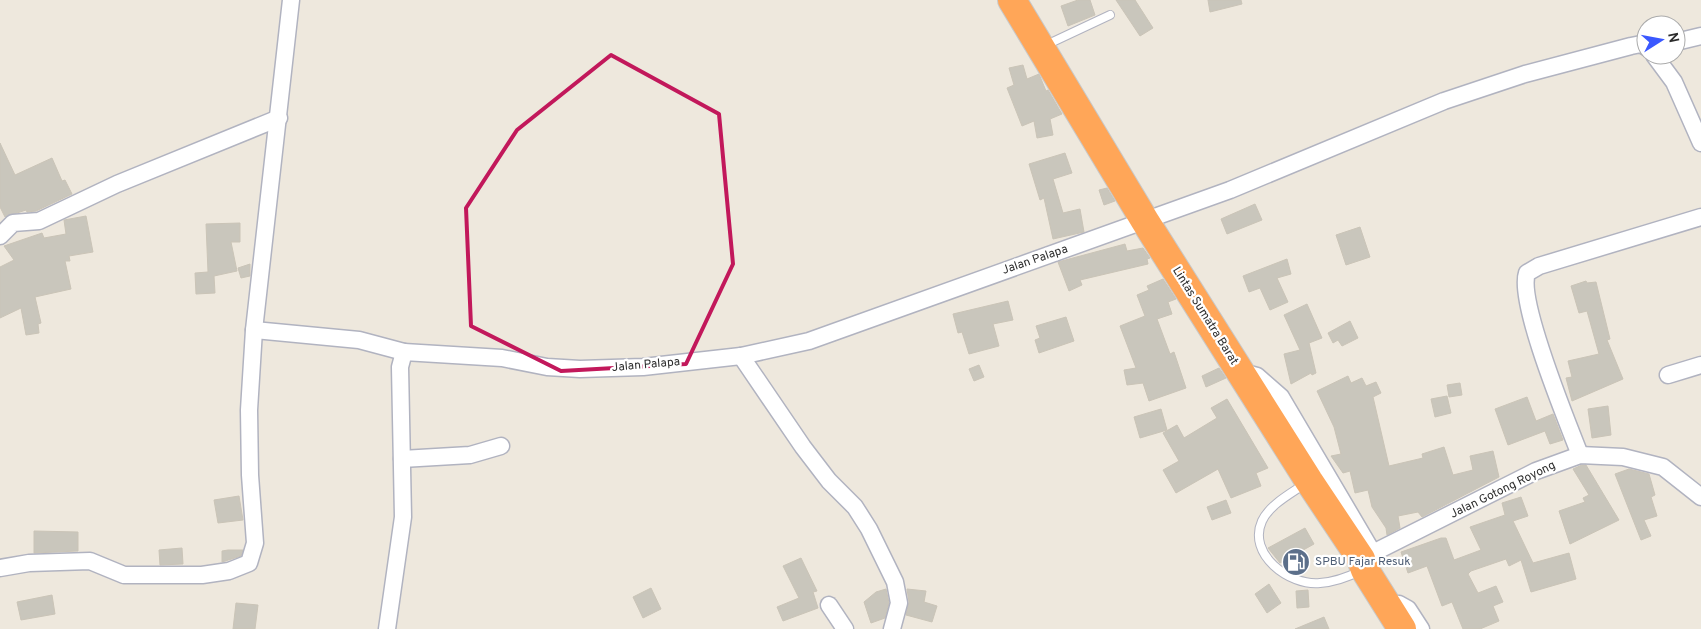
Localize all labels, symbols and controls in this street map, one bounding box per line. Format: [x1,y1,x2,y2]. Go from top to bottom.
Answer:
north arrow [1636,15,1686,65]
text: N [1663,31,1682,44]
street label: Jalan Palapa [1000,241,1070,279]
street label: Lintas Sumatra Barat [1168,264,1242,368]
street label: Jalan Palapa [611,354,681,376]
street label: Jalan Gotong Royong [1448,458,1558,522]
fuel station icon: SPBU Fajar Resuk [1281,547,1311,577]
place label: SPBU Fajar Resuk [1315,554,1411,570]

